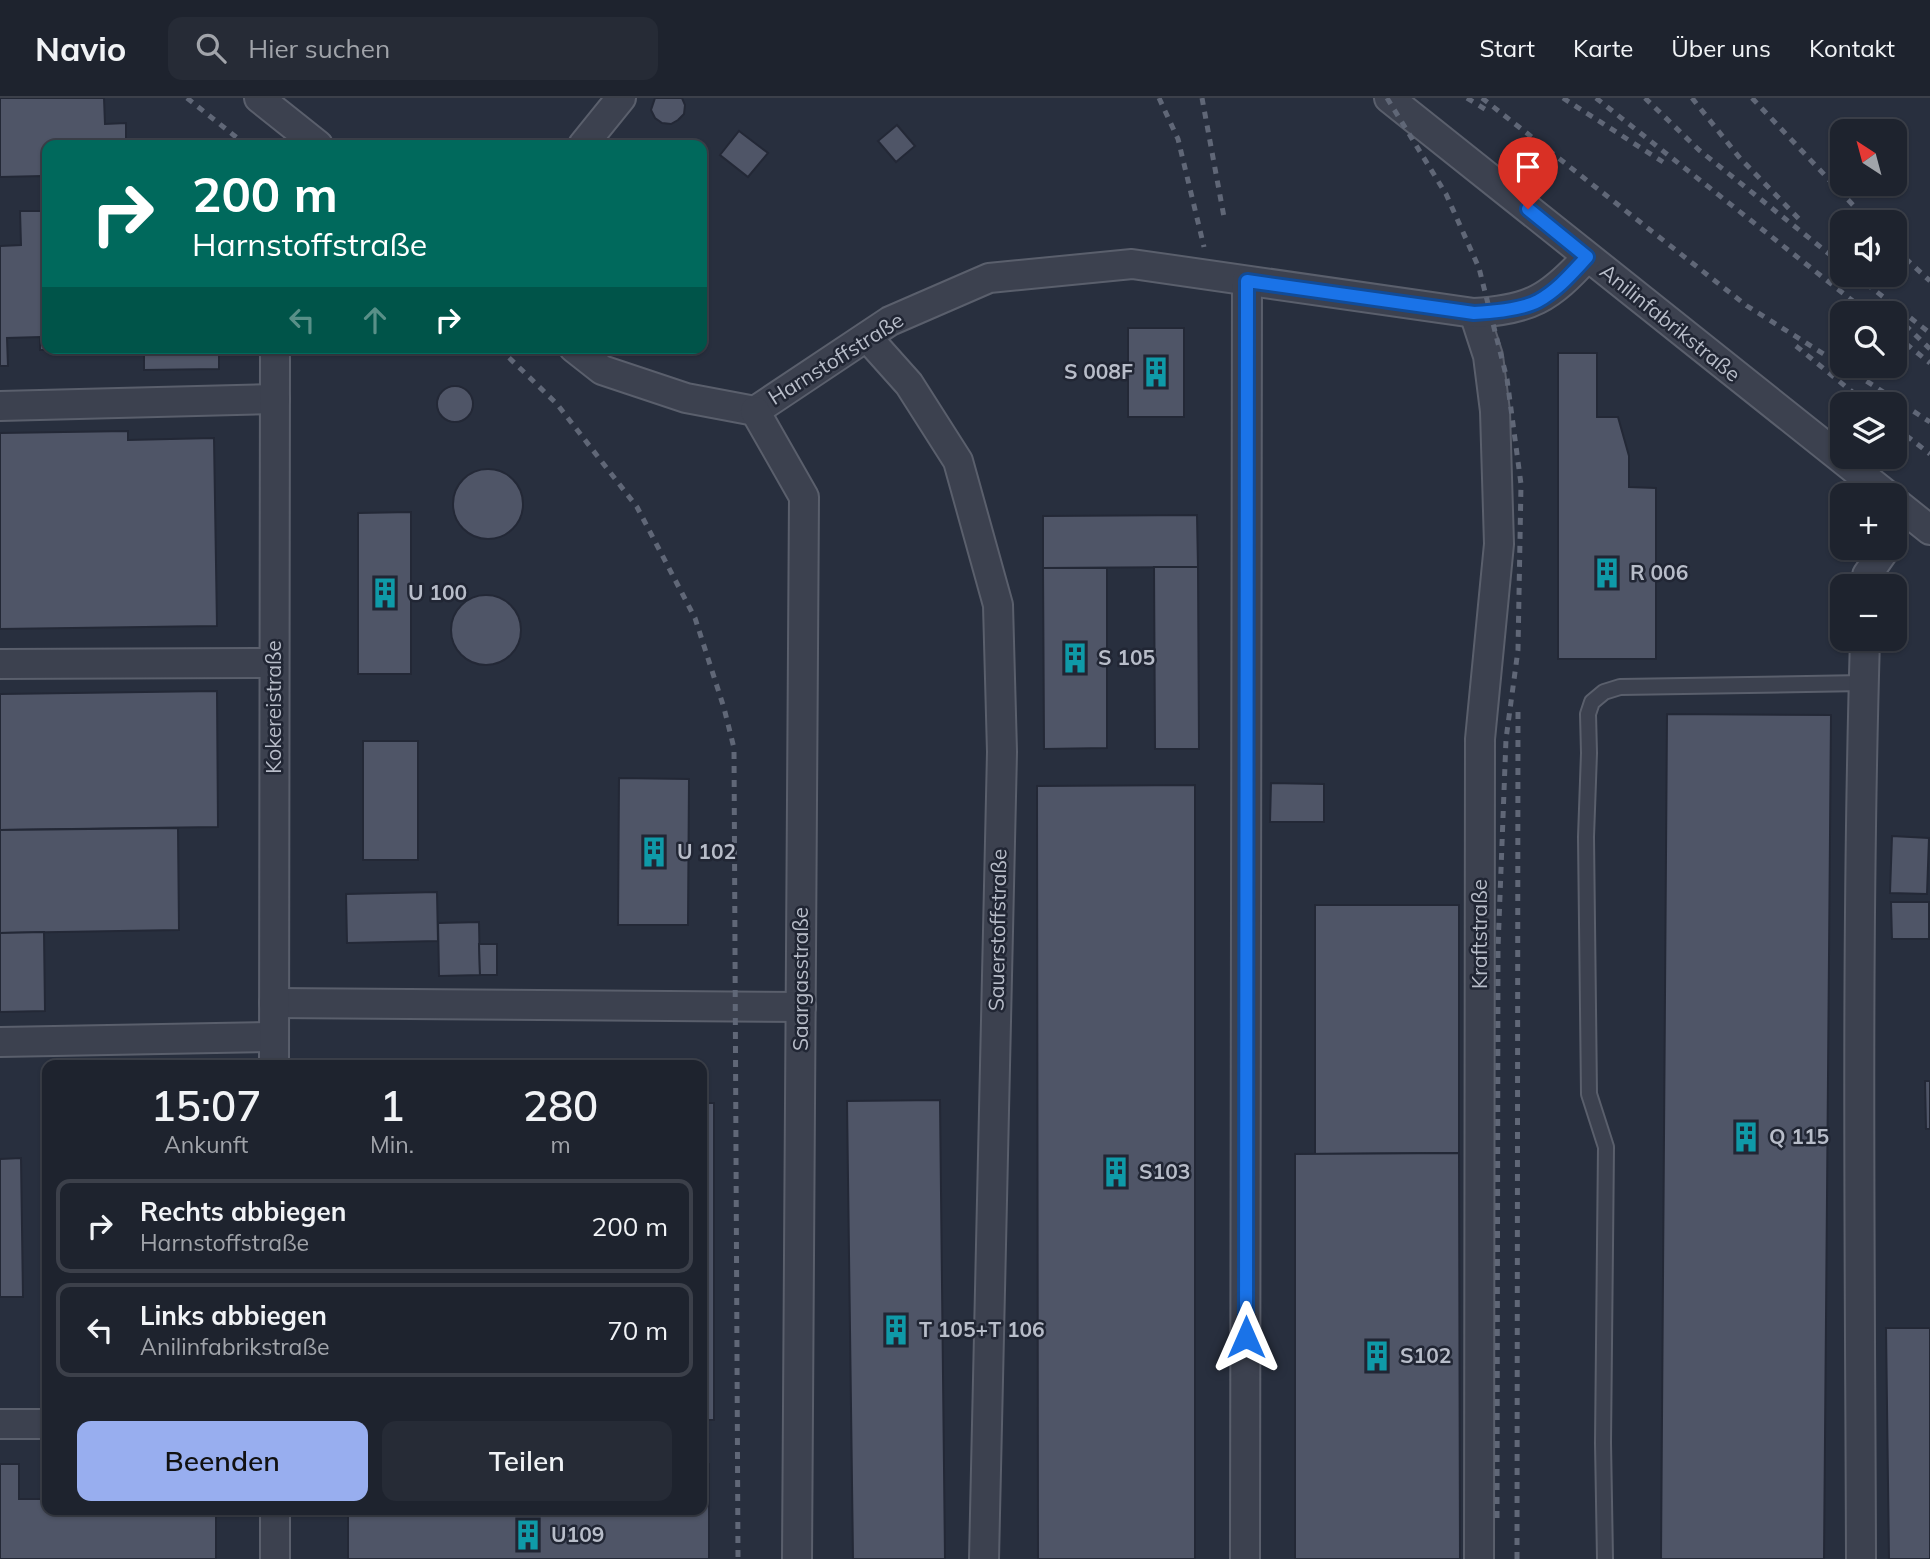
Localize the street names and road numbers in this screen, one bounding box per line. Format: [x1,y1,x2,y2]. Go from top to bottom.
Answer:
street label: Anilinfabrikstraße [1595,258,1746,387]
street label: Harnstoffstraße [763,306,908,410]
street label: Kokereistraße [260,640,286,774]
street label: Sauerstoffstraße [983,849,1011,1011]
street label: Kraftstraße [1466,879,1492,989]
street label: Saargasstraße [787,907,813,1051]

